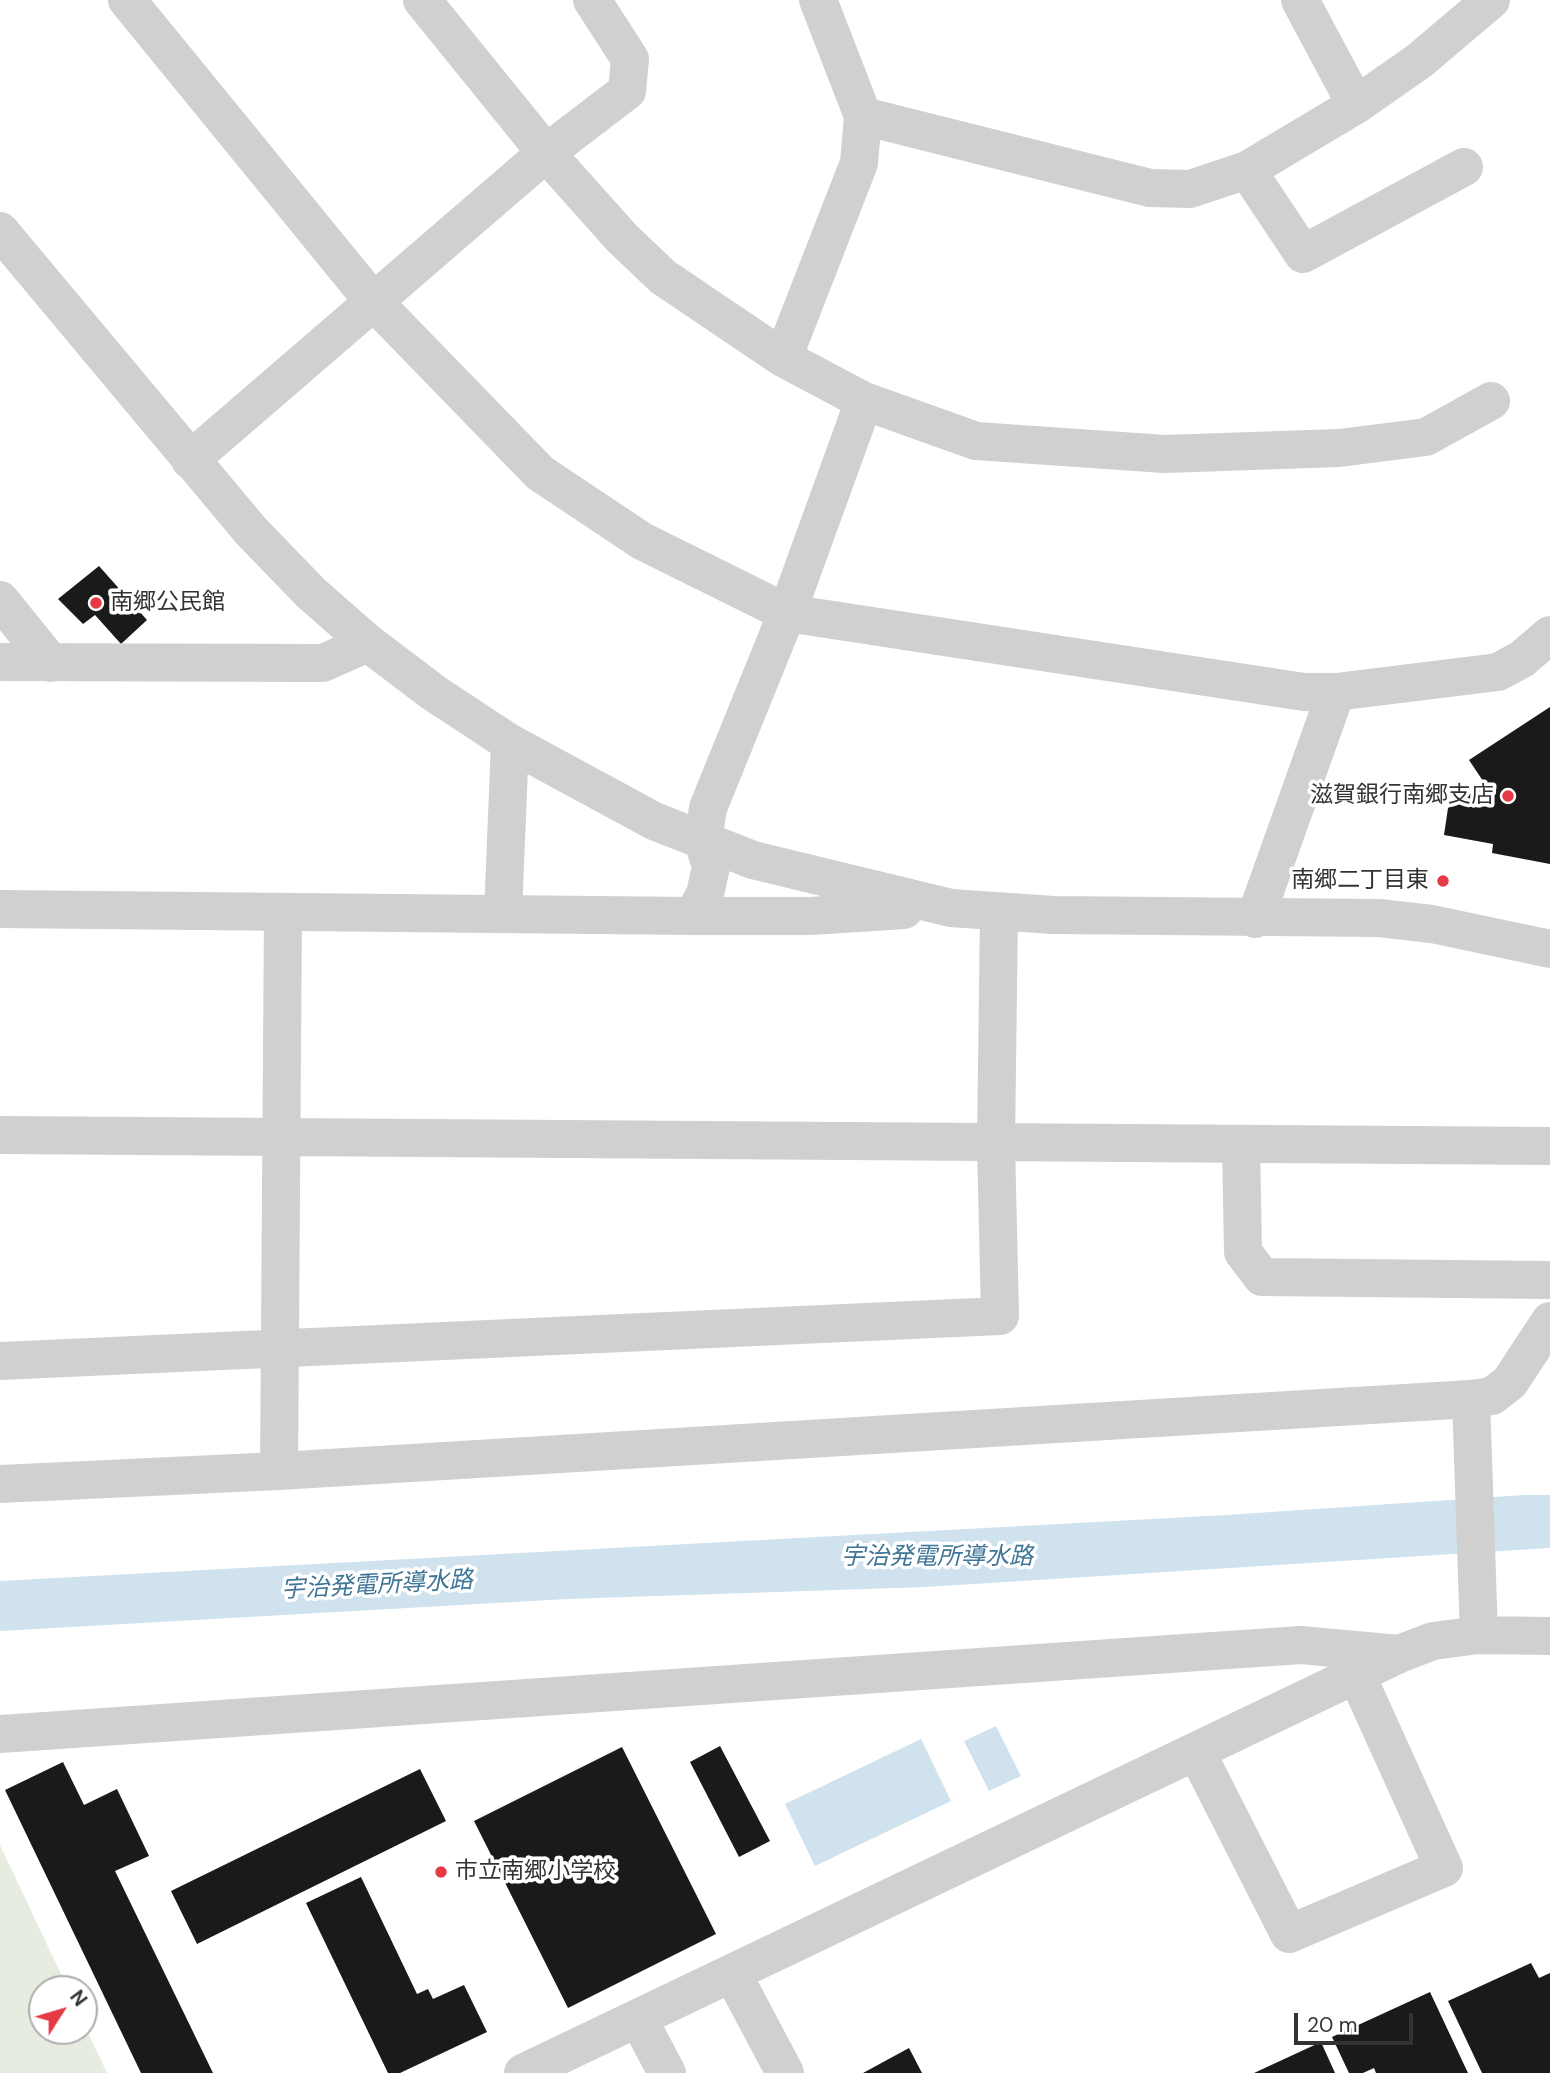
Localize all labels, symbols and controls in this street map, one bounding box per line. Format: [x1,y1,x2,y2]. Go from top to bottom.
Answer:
place label: 南郷公民館 [110,589,225,617]
marker: 南郷公民館 [88,595,104,611]
place label: 滋賀銀行南郷支店 [1310,782,1494,810]
marker: 滋賀銀行南郷支店 [1500,788,1516,804]
place label: 南郷二丁目東 [1291,867,1429,895]
marker: 南郷二丁目東 [1435,873,1451,889]
water label: 宇治発電所導水路 [841,1544,1033,1572]
water label: 宇治発電所導水路 [280,1567,474,1605]
place label: 市立南郷小学校 [455,1858,616,1886]
marker: 市立南郷小学校 [433,1864,449,1880]
north arrow [28,1975,98,2045]
text: N [64,1985,93,2011]
scale bar [1298,2000,1417,2044]
text: 20 m [1307,2011,1358,2039]

